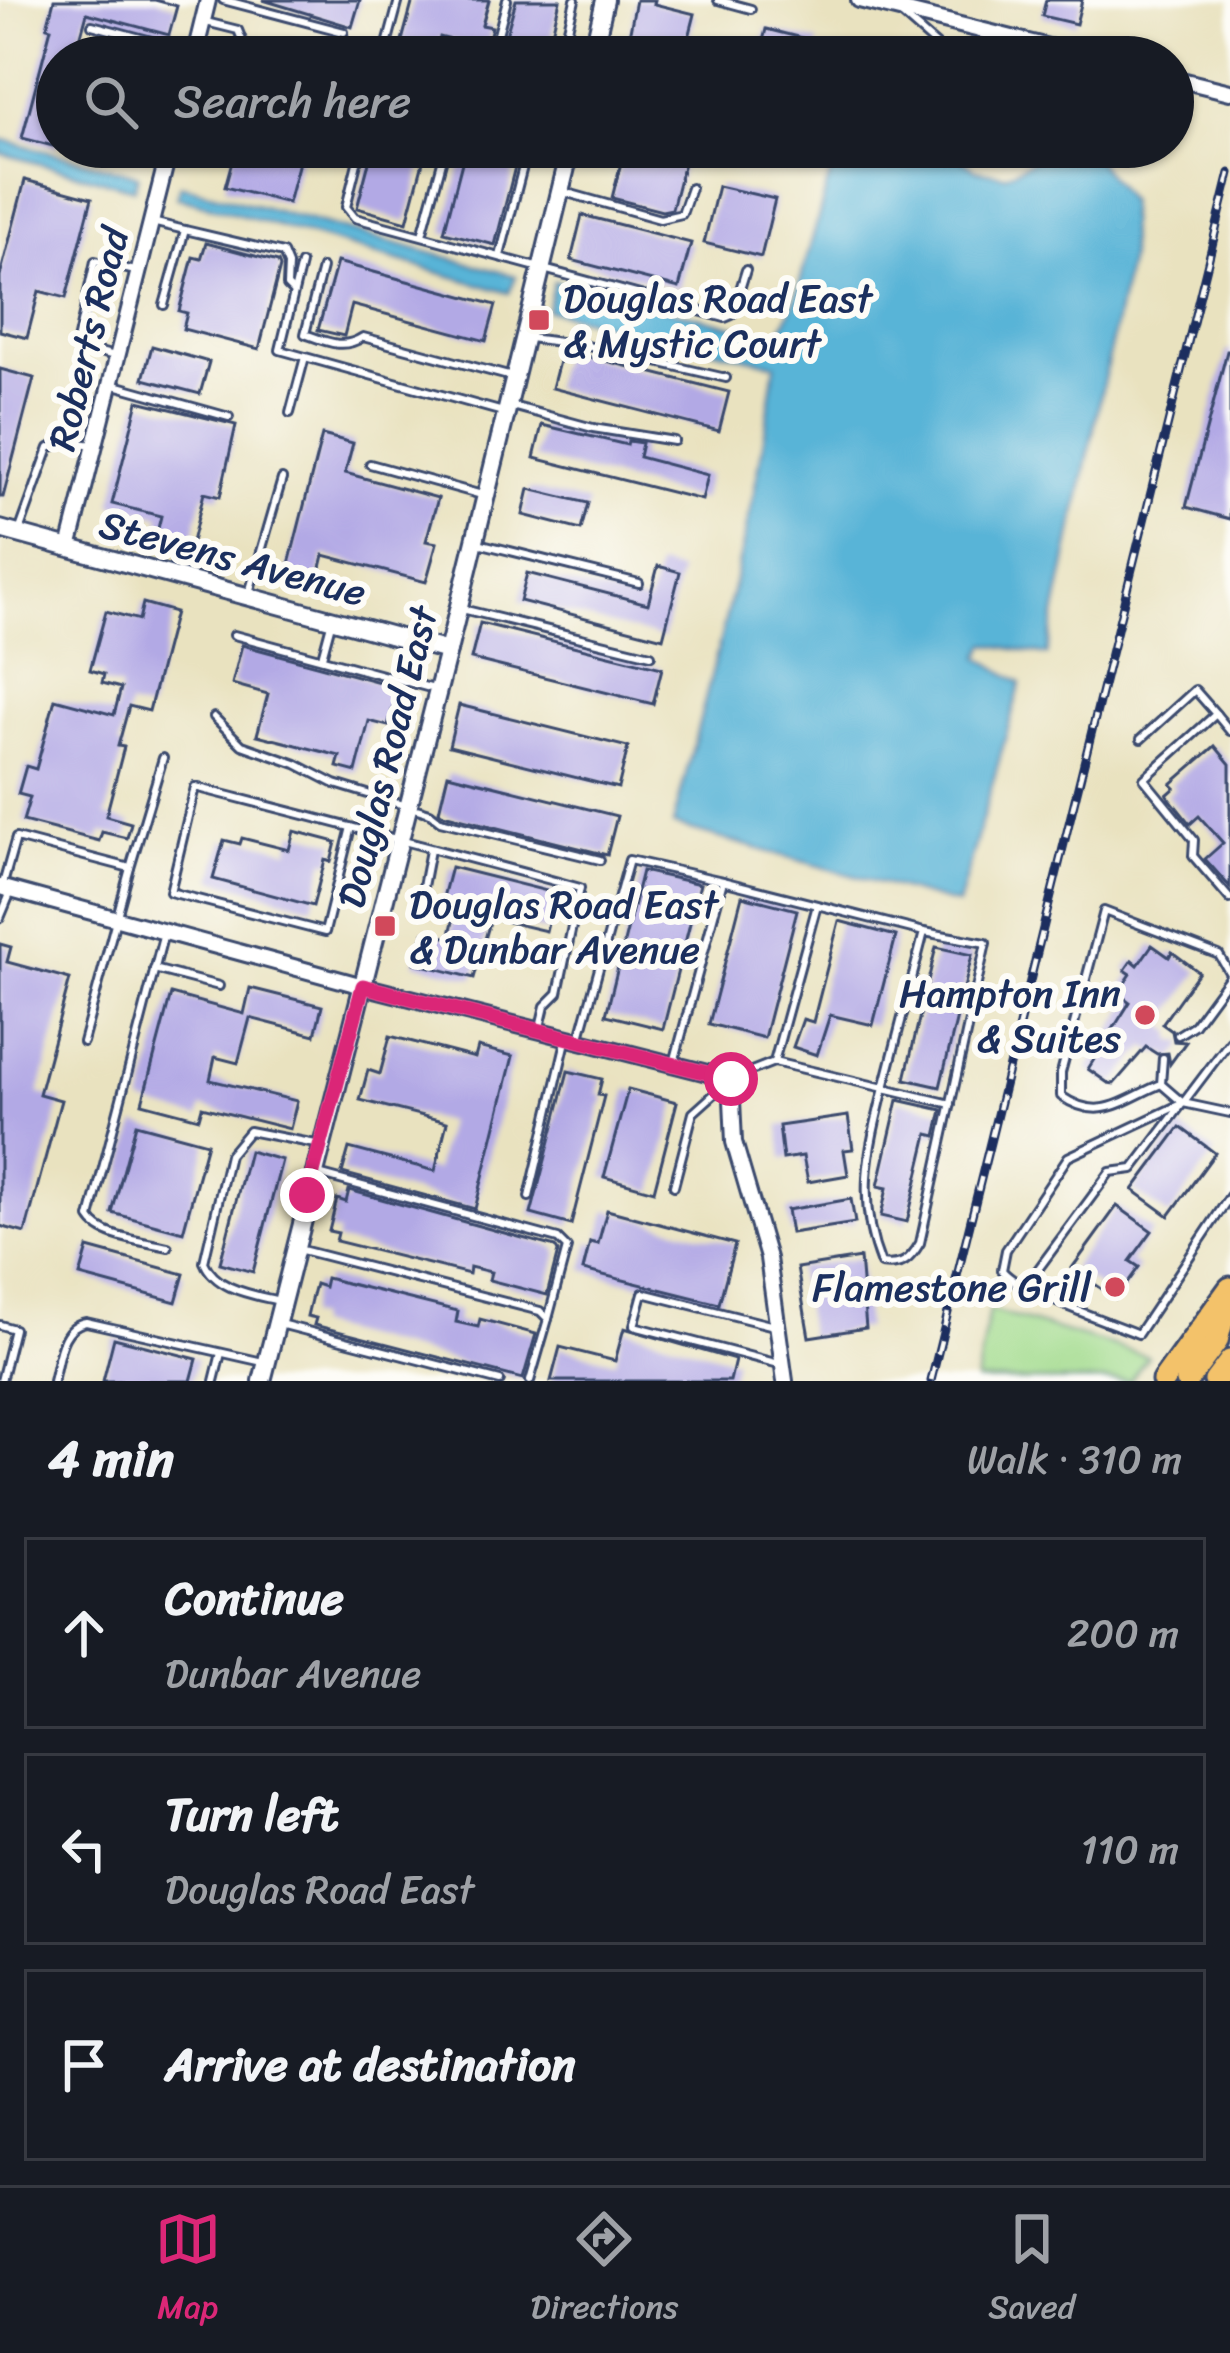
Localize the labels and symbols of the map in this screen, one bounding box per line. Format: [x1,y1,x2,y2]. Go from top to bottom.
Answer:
street label: Roberts Road [27,218,150,458]
place label: Douglas Road East & Mystic Court [563,264,873,378]
marker: Douglas Road East & Mystic Court [526,307,552,333]
street label: Stevens Avenue [92,489,374,627]
street label: Douglas Road East [316,597,458,915]
place label: Douglas Road East & Dunbar Avenue [409,870,719,984]
marker: Douglas Road East & Dunbar Avenue [372,913,398,939]
place label: Hampton Inn & Suites [899,959,1121,1073]
marker: Hampton Inn & Suites [1132,1002,1158,1028]
route start [704,1052,758,1106]
route end [280,1168,334,1222]
place label: Flamestone Grill [812,1253,1092,1322]
marker: Flamestone Grill [1102,1274,1128,1300]

